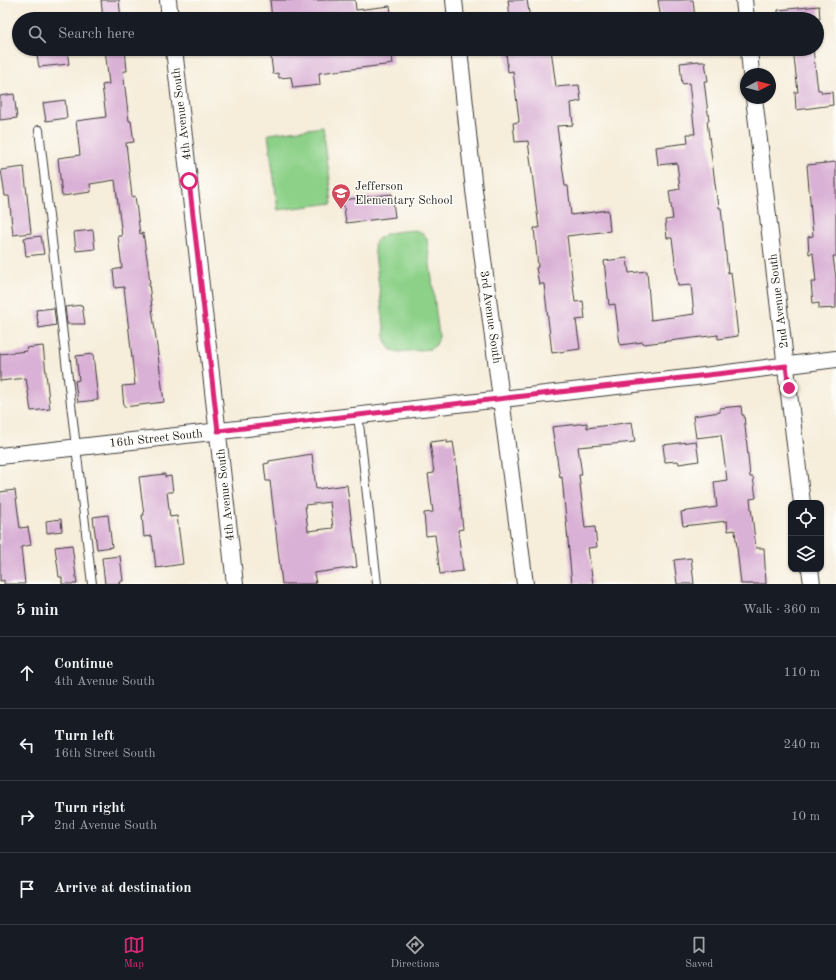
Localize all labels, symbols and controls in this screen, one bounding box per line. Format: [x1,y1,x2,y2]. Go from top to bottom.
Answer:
search box [12,12,824,56]
icon: search [26,23,48,45]
text: Search here [58,27,135,42]
street label: 4th Avenue South [170,67,194,161]
north arrow [740,68,776,104]
route start [180,172,198,190]
place label: Jefferson Elementary School [355,181,453,207]
school or university icon: Jefferson Elementary School [330,182,352,210]
street label: 2nd Avenue South [767,253,791,349]
street label: 3rd Avenue South [478,270,503,365]
route end [780,379,798,397]
street label: 16th Street South [109,428,204,450]
street label: 4th Avenue South [215,448,237,542]
map controls [788,500,824,572]
button: locate [788,500,824,536]
button: layers [788,536,824,572]
text: 5 min [16,602,59,619]
text: Walk · 360 m [743,603,820,616]
text: Continue [54,657,113,672]
icon: ahead [16,662,38,684]
text: 110 m [783,666,820,679]
text: 4th Avenue South [54,675,155,688]
text: Turn left [54,729,114,744]
icon: left [16,734,38,756]
text: 240 m [783,738,820,751]
text: 16th Street South [54,747,156,760]
text: Turn right [54,801,125,816]
icon: right [16,806,38,828]
text: 10 m [791,810,820,823]
text: 2nd Avenue South [54,819,157,832]
icon: arrive [16,878,38,900]
text: Arrive at destination [54,881,192,896]
tab: Map [123,934,145,972]
tab: Directions [391,934,439,972]
tab: Saved [685,934,713,972]

